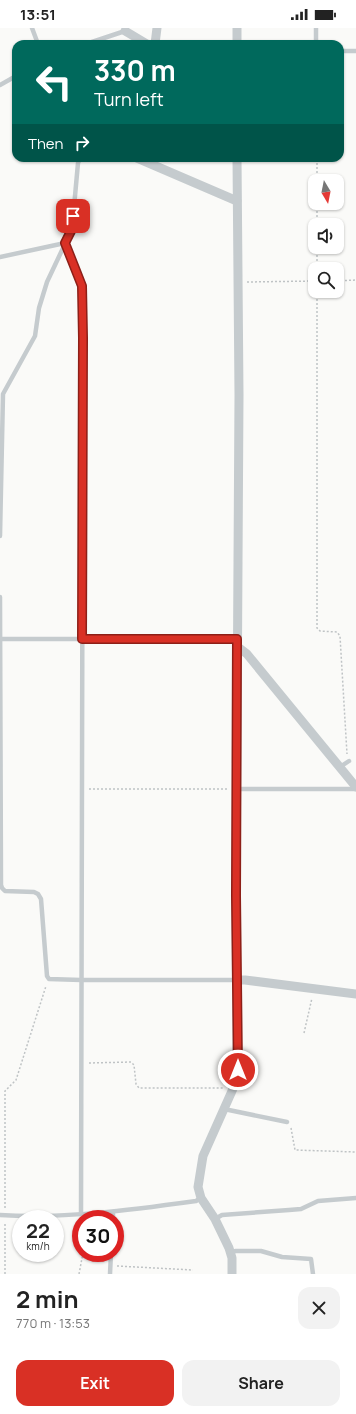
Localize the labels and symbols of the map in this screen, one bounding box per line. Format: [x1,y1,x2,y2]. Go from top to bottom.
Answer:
north arrow [308,174,344,210]
pin [56,199,90,233]
position arrow [217,1049,259,1091]
speed limit sign: 30 [72,1210,124,1262]

